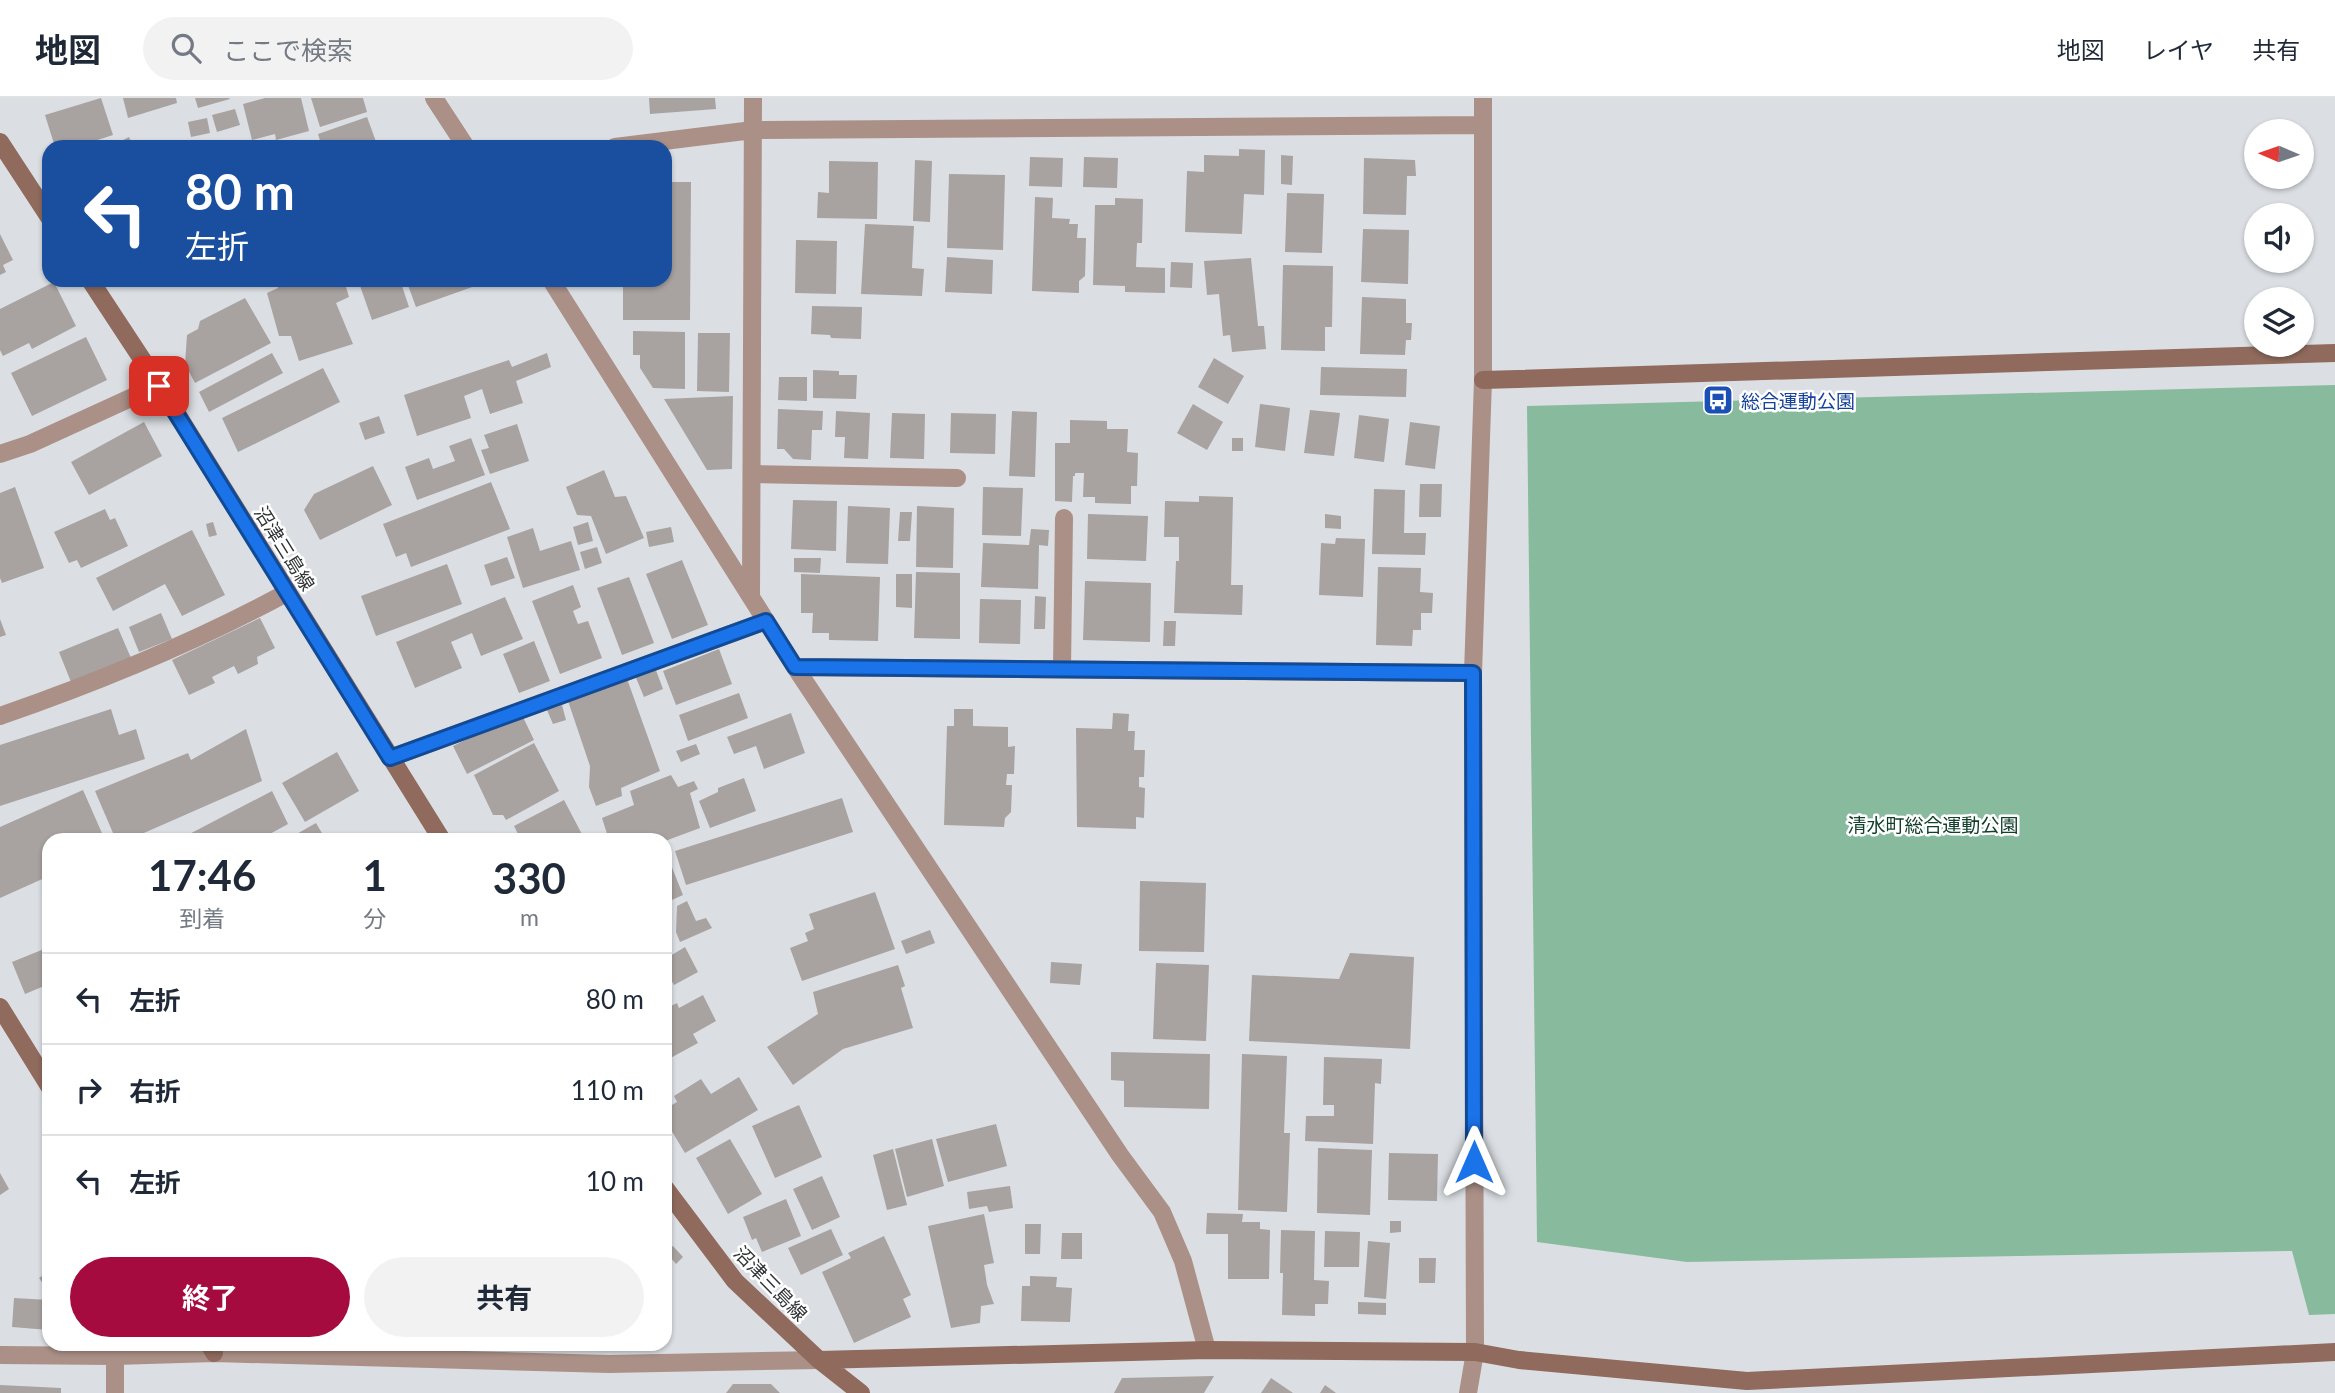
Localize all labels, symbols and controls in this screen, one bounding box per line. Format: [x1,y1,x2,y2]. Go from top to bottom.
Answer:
search box [143,17,633,80]
text: 地図 [35,29,101,69]
icon: search [167,29,205,67]
text: ここで検索 [223,34,353,66]
text: 地図 [2057,35,2105,64]
text: レイヤ [2143,35,2214,64]
text: 共有 [2252,35,2300,64]
north arrow [2244,119,2314,189]
map controls [2244,119,2314,357]
text: 80 m [185,162,295,220]
icon: left [70,168,161,259]
button: sound [2244,203,2314,273]
text: 左折 [185,226,249,265]
button: layers [2244,287,2314,357]
pin [129,356,189,416]
icon: arrive [140,367,178,405]
bus stop icon: 総合運動公園 [1701,383,1735,417]
place label: 総合運動公園 [1741,389,1855,412]
street label: 沼津三島線 [250,502,320,594]
park label: 清水町総合運動公園 [1847,813,2019,836]
text: 17:46 [148,850,256,900]
text: 1 [362,850,387,900]
text: 330 [493,853,566,903]
text: m [520,903,539,931]
text: 到着 [179,904,225,932]
text: 分 [363,904,386,932]
icon: left [70,980,108,1018]
text: 80 m [586,983,644,1015]
text: 左折 [129,984,181,1016]
icon: right [70,1071,108,1109]
text: 110 m [571,1074,644,1106]
text: 右折 [129,1075,181,1107]
position arrow [1437,1125,1511,1199]
icon: left [70,1162,108,1200]
text: 10 m [586,1165,644,1197]
text: 左折 [129,1166,181,1198]
street label: 沼津三島線 [730,1241,812,1325]
button: 終了 [70,1257,350,1337]
button: 共有 [364,1257,644,1337]

